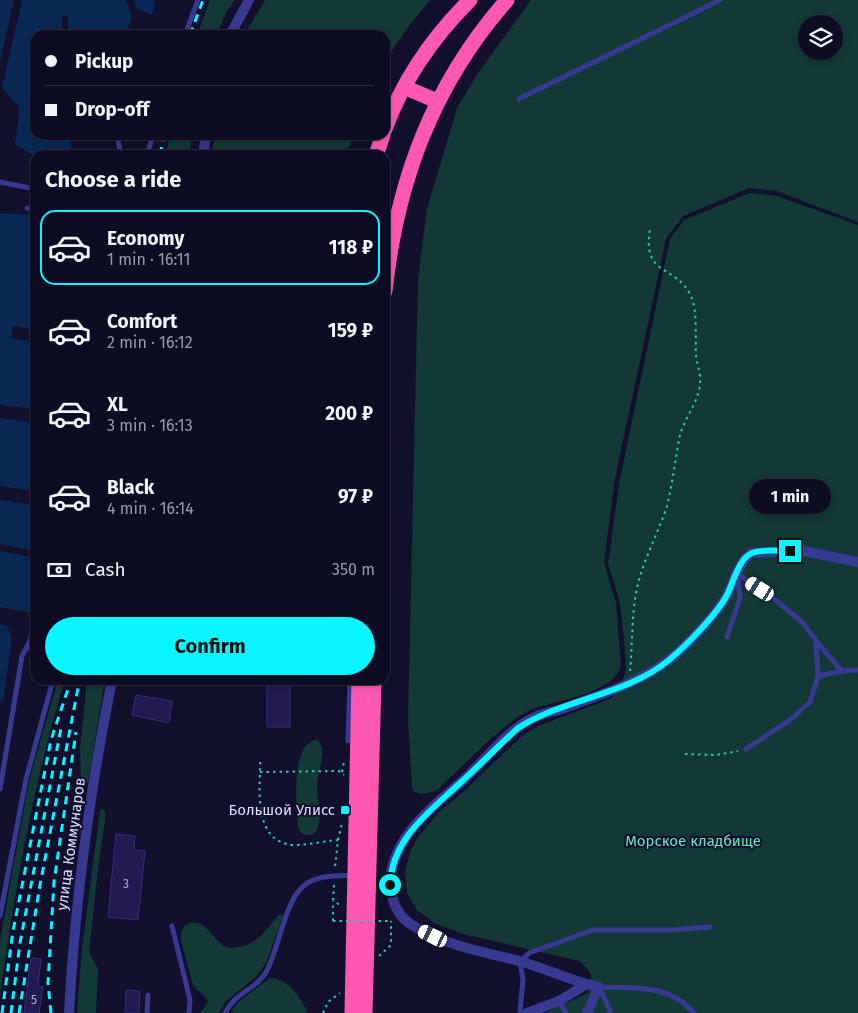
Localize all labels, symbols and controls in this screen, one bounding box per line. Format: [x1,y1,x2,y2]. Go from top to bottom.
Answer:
map controls [798,15,843,60]
button: layers [798,15,843,60]
text: Pickup [75,50,133,73]
text: Drop-off [75,98,149,121]
text: Choose a ride [45,166,181,193]
icon: car [47,225,92,270]
text: Economy [107,227,184,250]
text: 118 ₽ [329,236,373,259]
text: 1 min · 16:11 [107,250,190,269]
icon: car [47,308,92,353]
text: Comfort [107,310,177,333]
text: 159 ₽ [328,319,373,342]
text: 2 min · 16:12 [107,333,193,352]
icon: car [47,391,92,436]
text: XL [107,393,128,416]
text: 200 ₽ [325,402,373,425]
text: 3 min · 16:13 [107,416,193,435]
icon: car [47,474,92,519]
text: Black [107,476,154,499]
callout: 1 min [749,478,831,514]
text: 97 ₽ [338,485,373,508]
text: 1 min [771,487,809,506]
text: 4 min · 16:14 [107,499,194,518]
route end [779,540,801,562]
icon: cash [45,556,73,584]
text: Cash [85,558,126,581]
text: 350 m [332,560,375,579]
car [743,575,776,603]
button: Confirm [45,617,375,675]
street label: улица Коммунаров [53,777,89,911]
place label: Большой Улисс [229,801,335,819]
marker: Большой Улисс [339,804,351,816]
park label: Морское кладбище [625,832,761,850]
route start [379,874,401,896]
house number: 3 [123,877,129,891]
car [416,923,449,949]
house number: 5 [31,993,37,1007]

